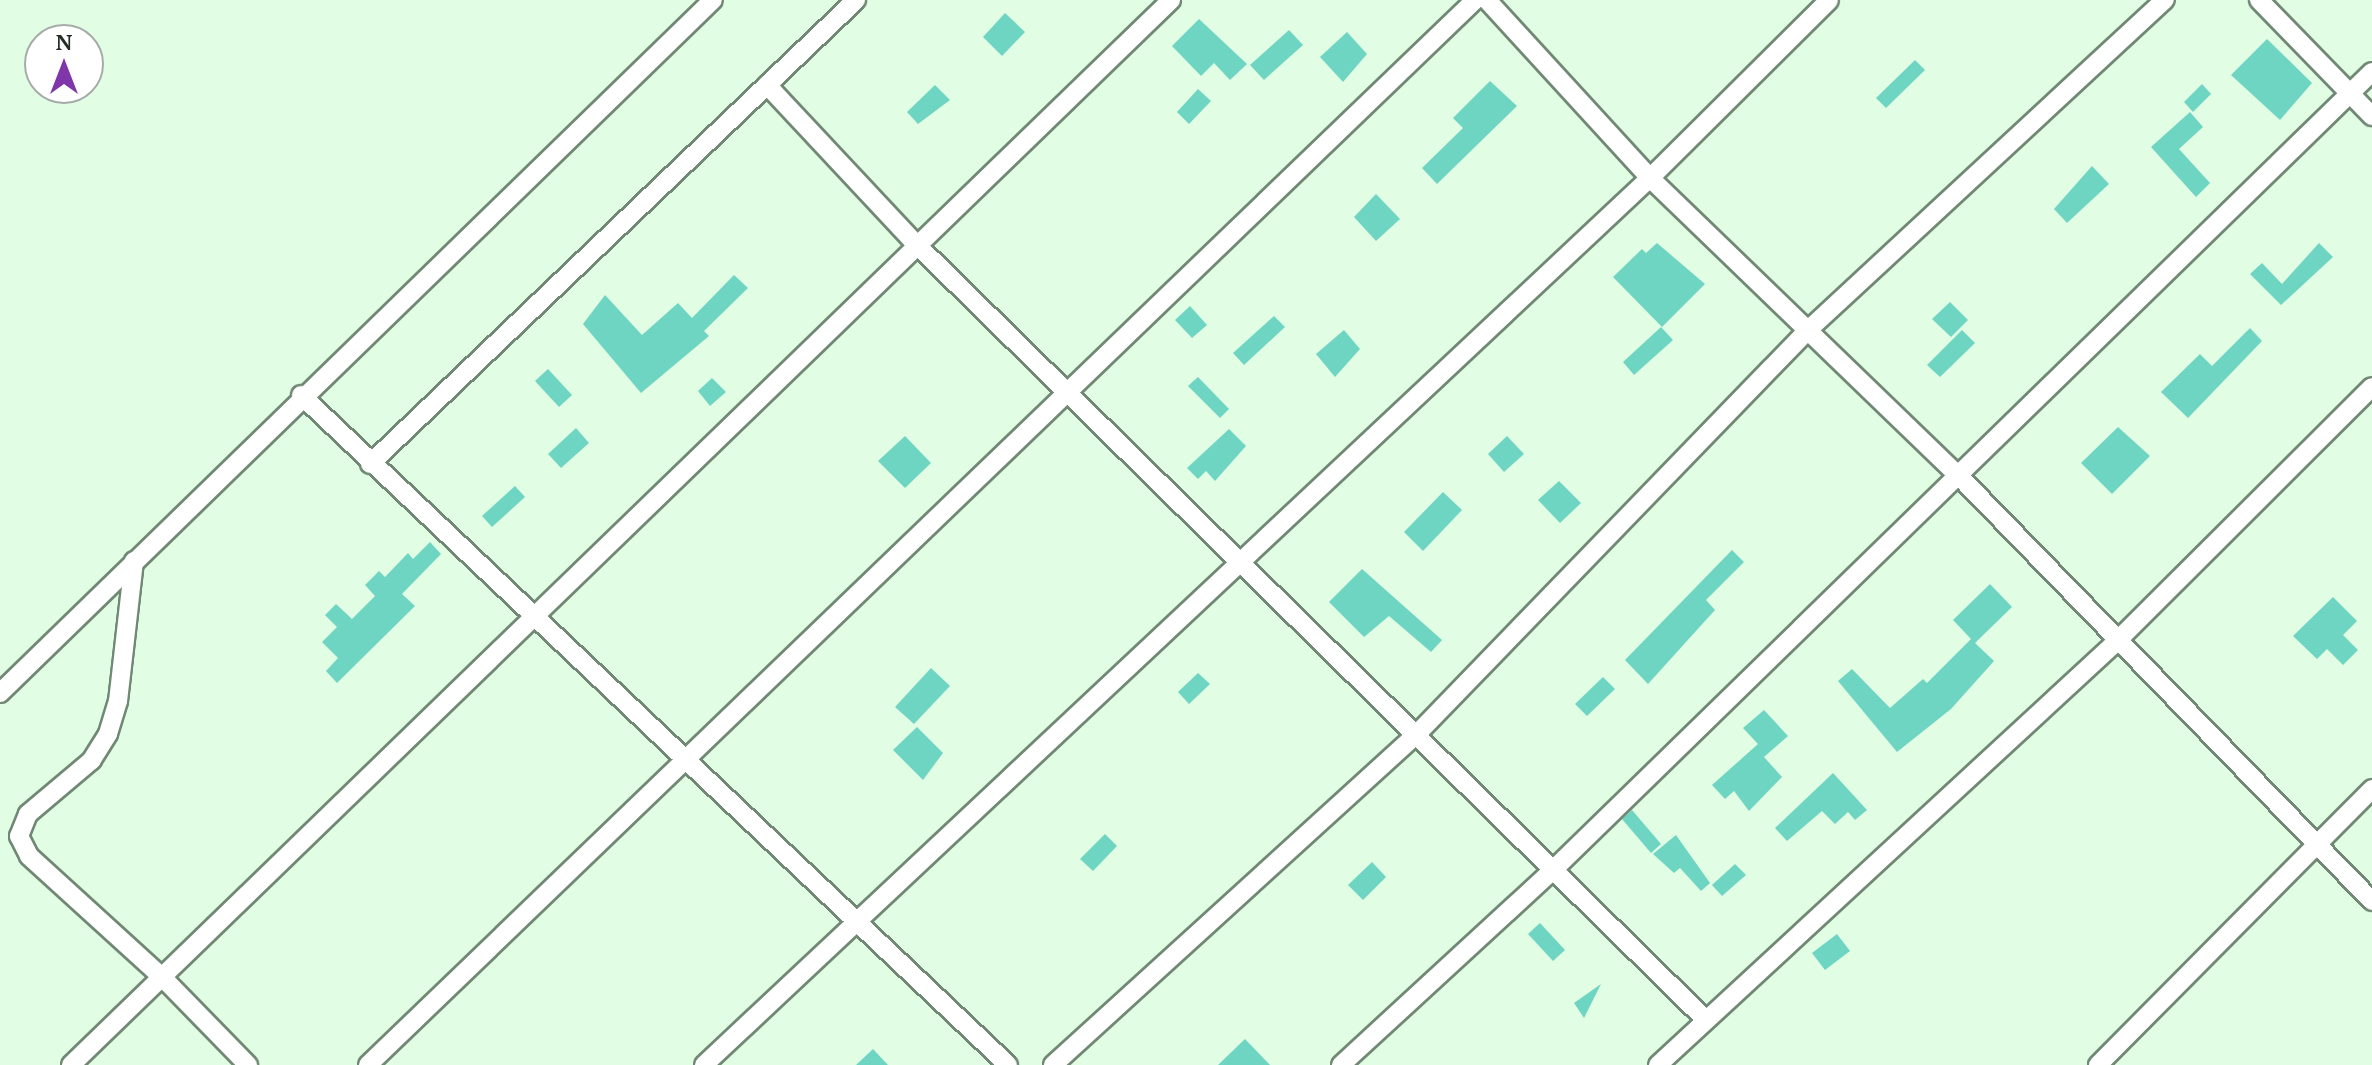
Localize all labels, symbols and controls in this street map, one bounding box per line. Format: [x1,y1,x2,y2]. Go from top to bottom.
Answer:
north arrow [24,24,104,104]
text: N [56,27,72,56]

